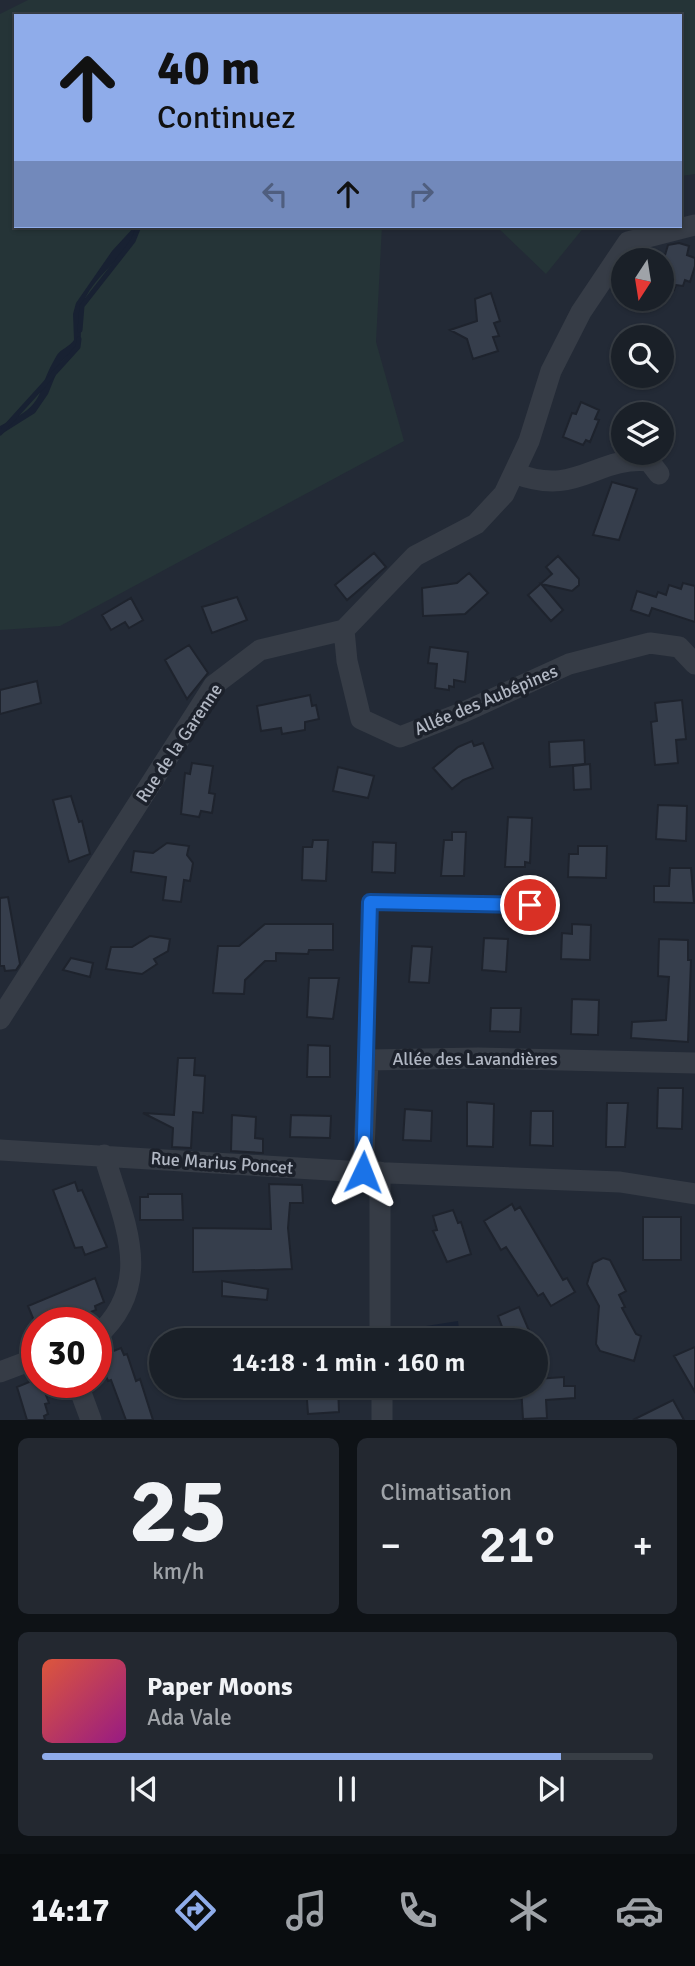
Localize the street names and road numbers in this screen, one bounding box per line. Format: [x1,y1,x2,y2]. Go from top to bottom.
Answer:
street label: Allée des Aubépines [411,660,561,740]
street label: Rue de la Garenne [131,679,227,807]
street label: Allée des Lavandières [392,1048,558,1070]
street label: Rue Marius Poncet [150,1147,294,1179]

